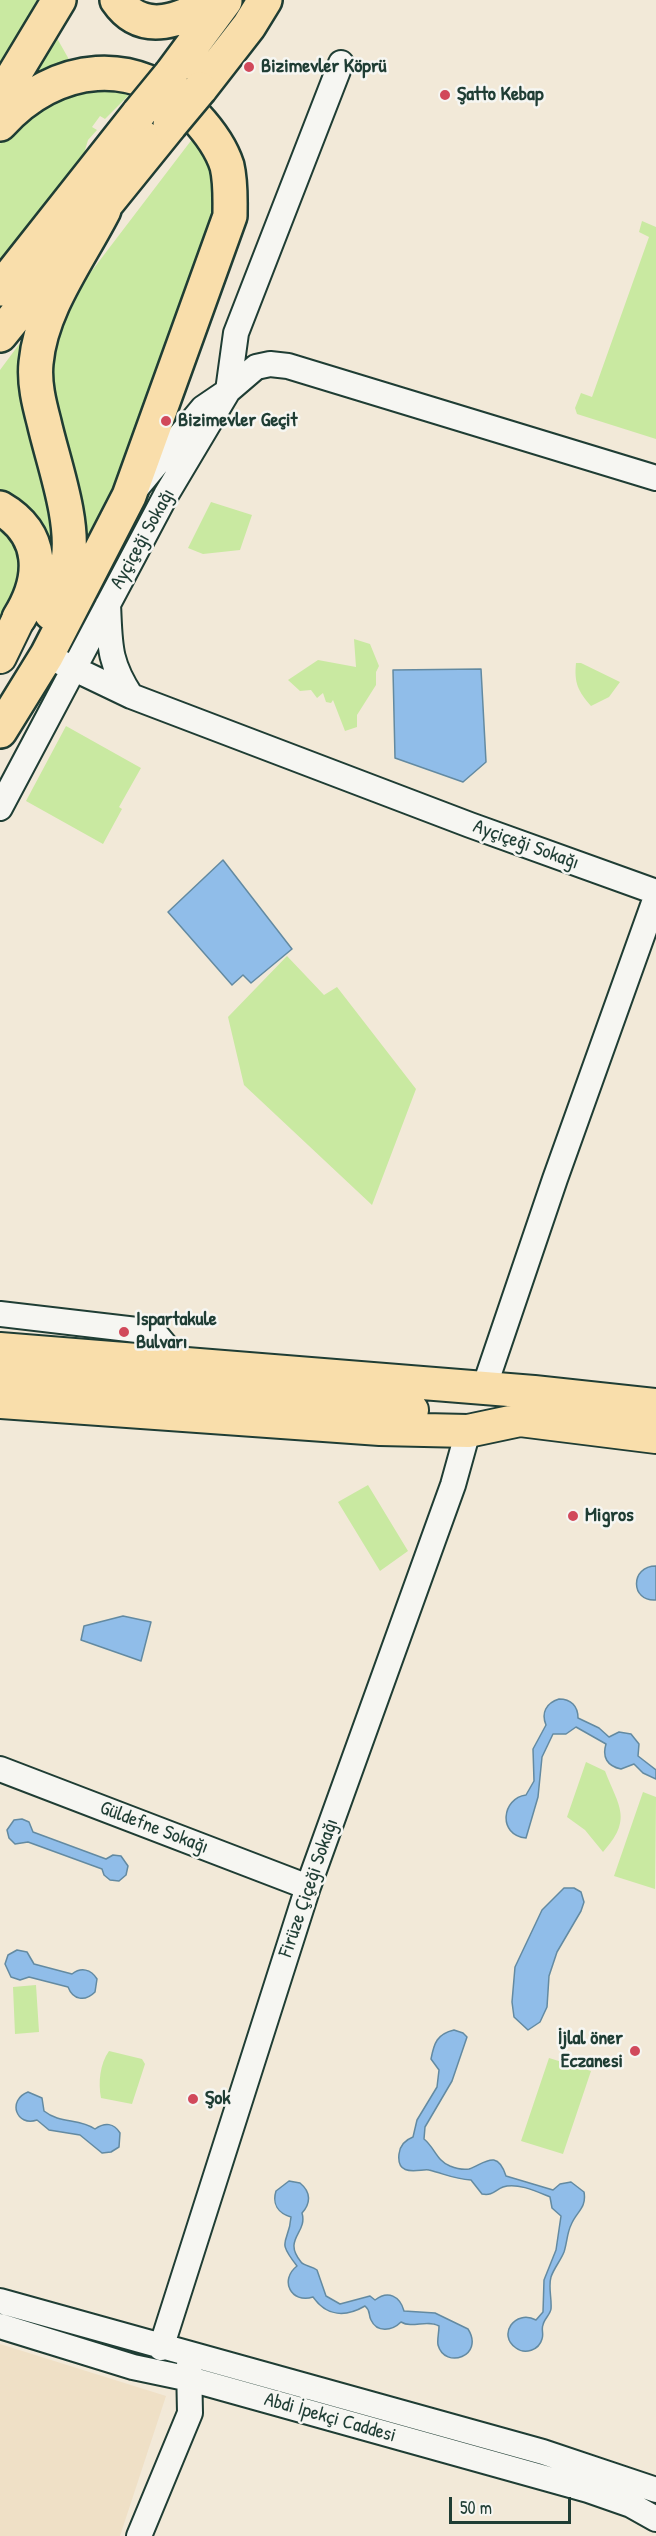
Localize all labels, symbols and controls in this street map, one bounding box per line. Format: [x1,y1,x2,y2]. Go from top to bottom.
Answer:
place label: Bizimevler Köprü [261,55,387,79]
marker: Bizimevler Köprü [242,60,256,74]
place label: Şatto Kebap [457,83,543,107]
marker: Şatto Kebap [438,88,452,102]
place label: Bizimevler Geçit [178,409,297,433]
marker: Bizimevler Geçit [159,414,173,428]
street label: Ayçiçeği Sokağı [106,485,180,593]
street label: Ayçiçeği Sokağı [470,815,582,875]
place label: Ispartakule Bulvarı [136,1308,217,1355]
marker: Ispartakule Bulvarı [117,1325,131,1339]
place label: Migros [585,1504,634,1528]
marker: Migros [566,1509,580,1523]
street label: Güldefne Sokağı [96,1796,212,1860]
street label: Firüze Çiçeği Sokağı [274,1816,344,1960]
place label: İjlal öner Eczanesi [558,2027,623,2074]
marker: İjlal öner Eczanesi [628,2044,642,2058]
place label: Şok [205,2087,231,2111]
marker: Şok [186,2092,200,2106]
street label: Abdi İpekçi Caddesi [261,2388,399,2448]
scale bar [452,2485,574,2523]
text: 50 m [460,2495,492,2520]

